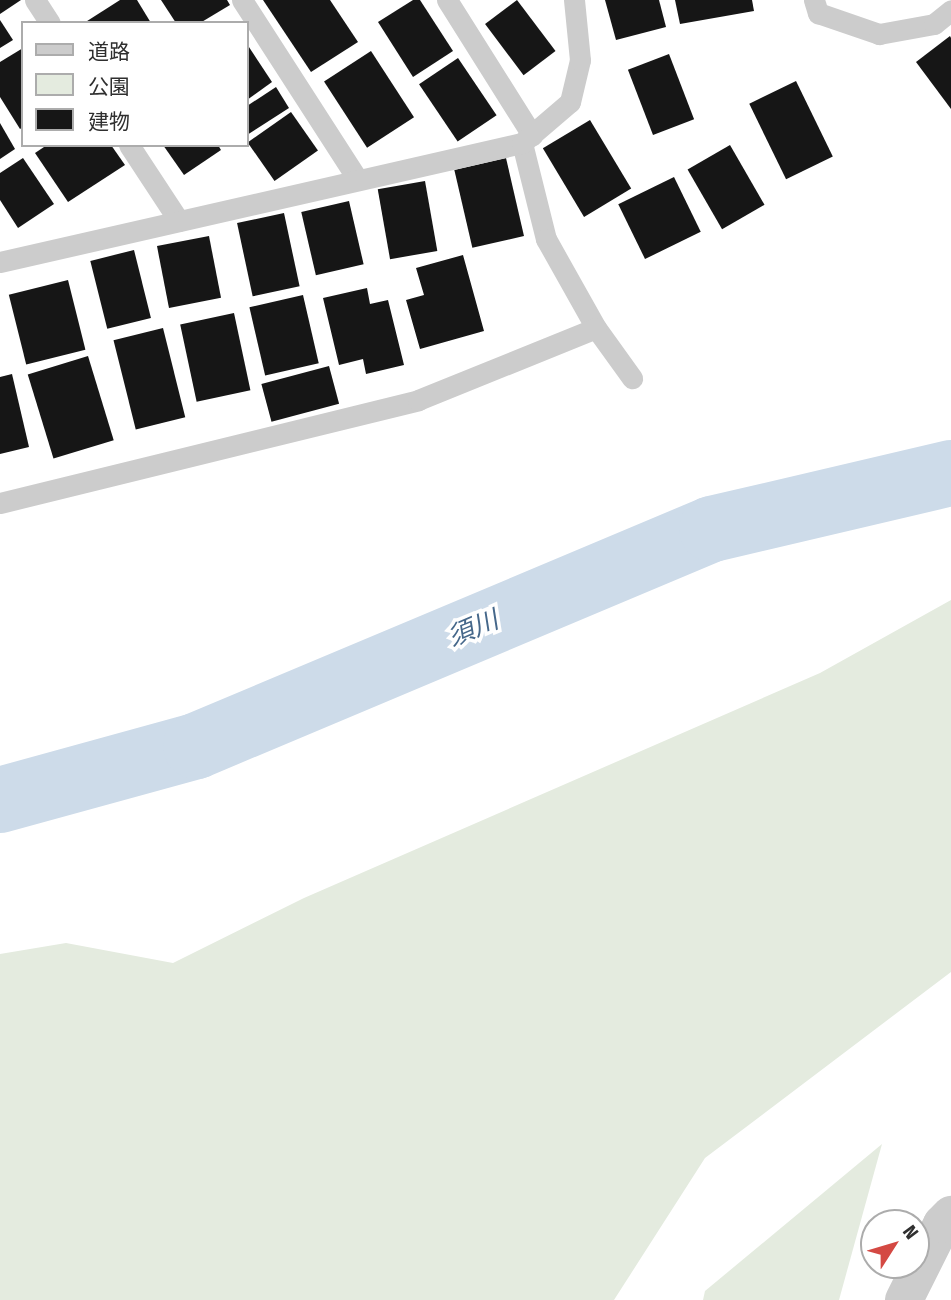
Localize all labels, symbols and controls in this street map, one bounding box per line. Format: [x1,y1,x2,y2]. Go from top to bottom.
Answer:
legend [21,21,248,147]
text: 道路 [88,39,130,65]
text: 公園 [88,74,130,100]
text: 建物 [88,109,130,135]
water label: 須川 [443,604,503,654]
north arrow [860,1209,930,1279]
text: N [898,1221,923,1244]

